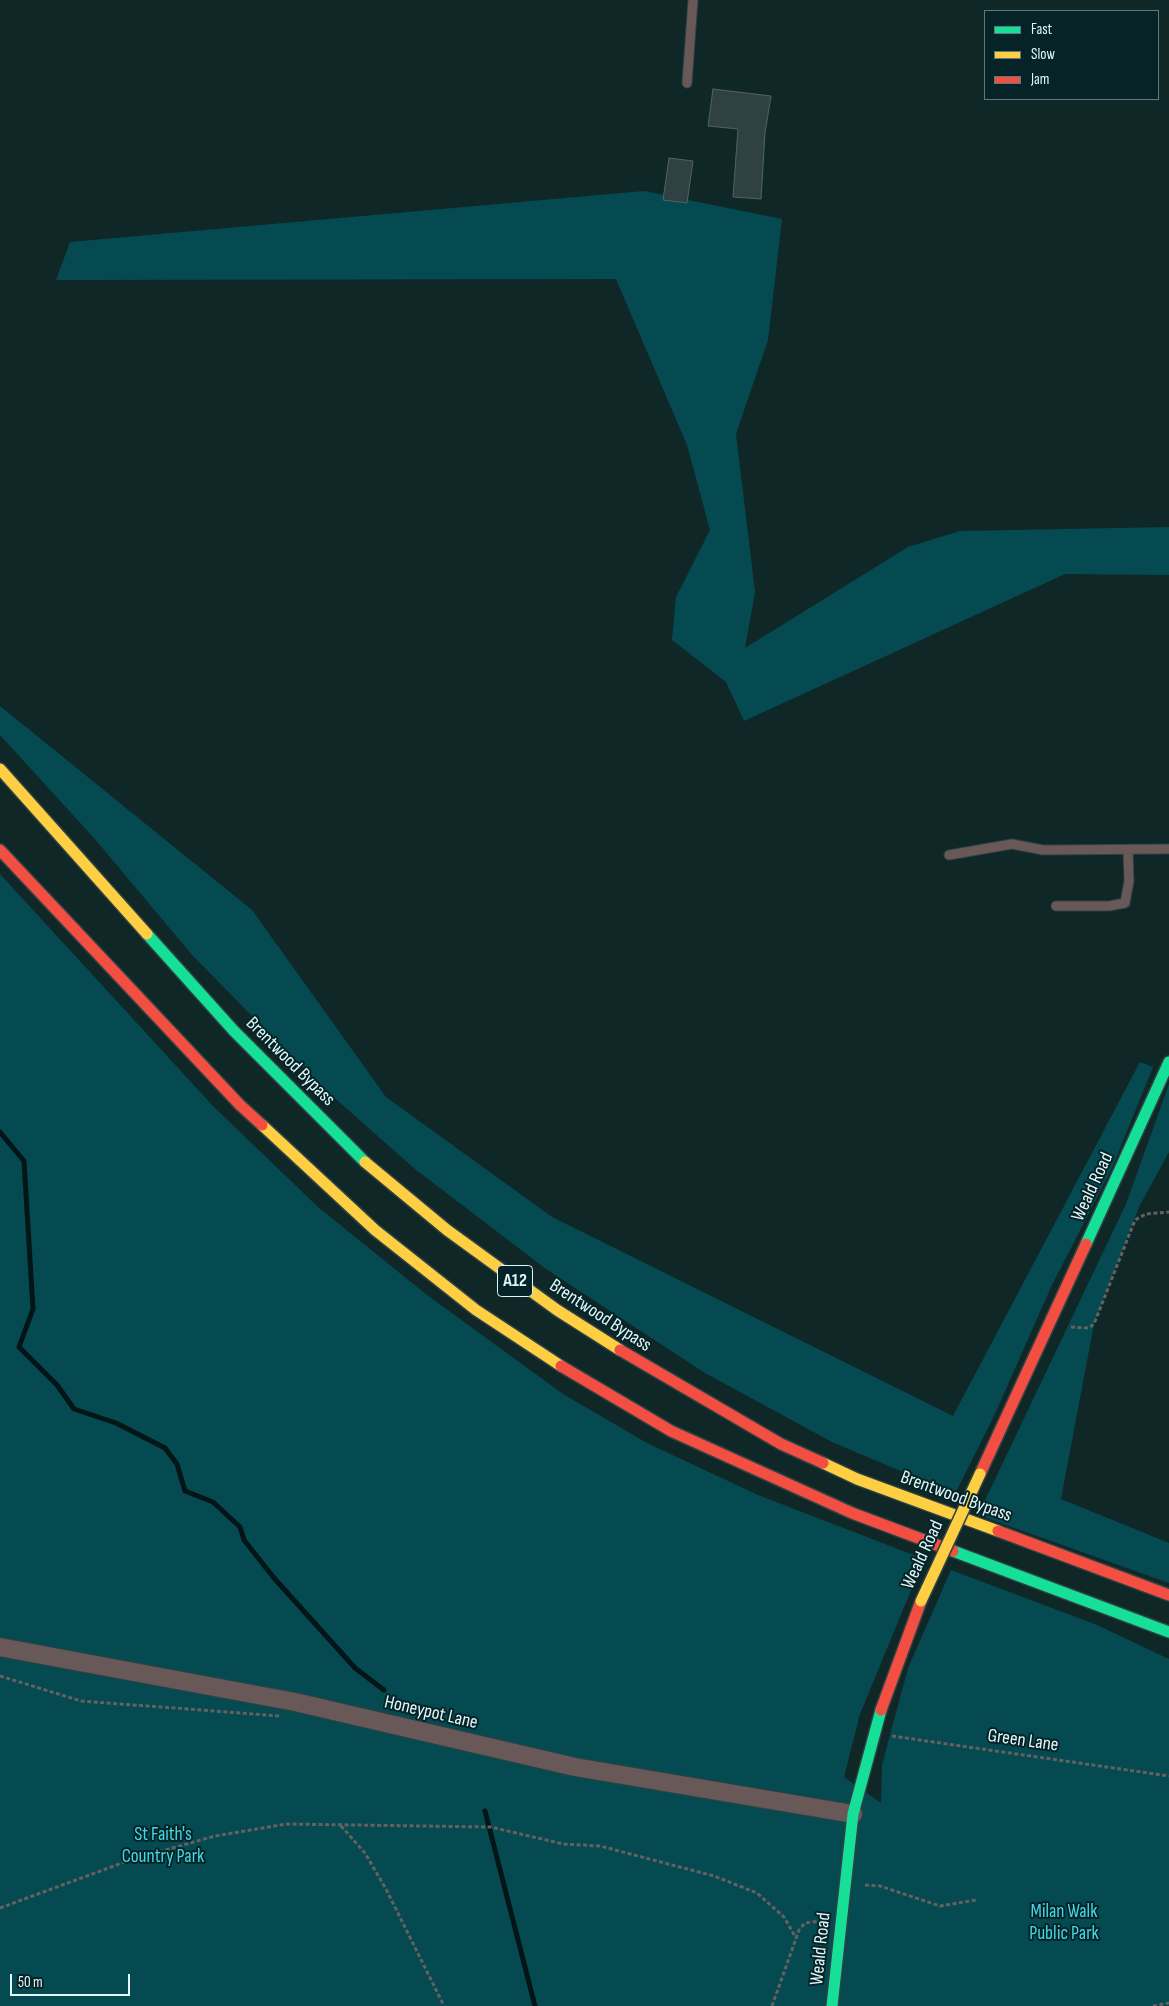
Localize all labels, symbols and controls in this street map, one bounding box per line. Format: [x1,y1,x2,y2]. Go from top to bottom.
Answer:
legend [984,10,1159,100]
text: Fast [1031,20,1052,39]
text: Slow [1031,45,1055,64]
text: Jam [1031,70,1049,89]
street label: Brentwood Bypass [241,1013,339,1111]
street label: Weald Road [1067,1149,1119,1225]
road number: A12 [498,1266,532,1296]
street label: Brentwood Bypass [545,1275,655,1357]
street label: Brentwood Bypass [897,1466,1015,1528]
street label: Weald Road [897,1517,949,1593]
street label: Honeypot Lane [382,1691,480,1735]
street label: Green Lane [986,1725,1060,1757]
park label: St Faith's Country Park [122,1824,204,1868]
park label: Milan Walk Public Park [1029,1901,1099,1945]
street label: Weald Road [806,1911,836,1987]
scale bar [12,1964,132,1996]
text: 50 m [18,1973,43,1992]

